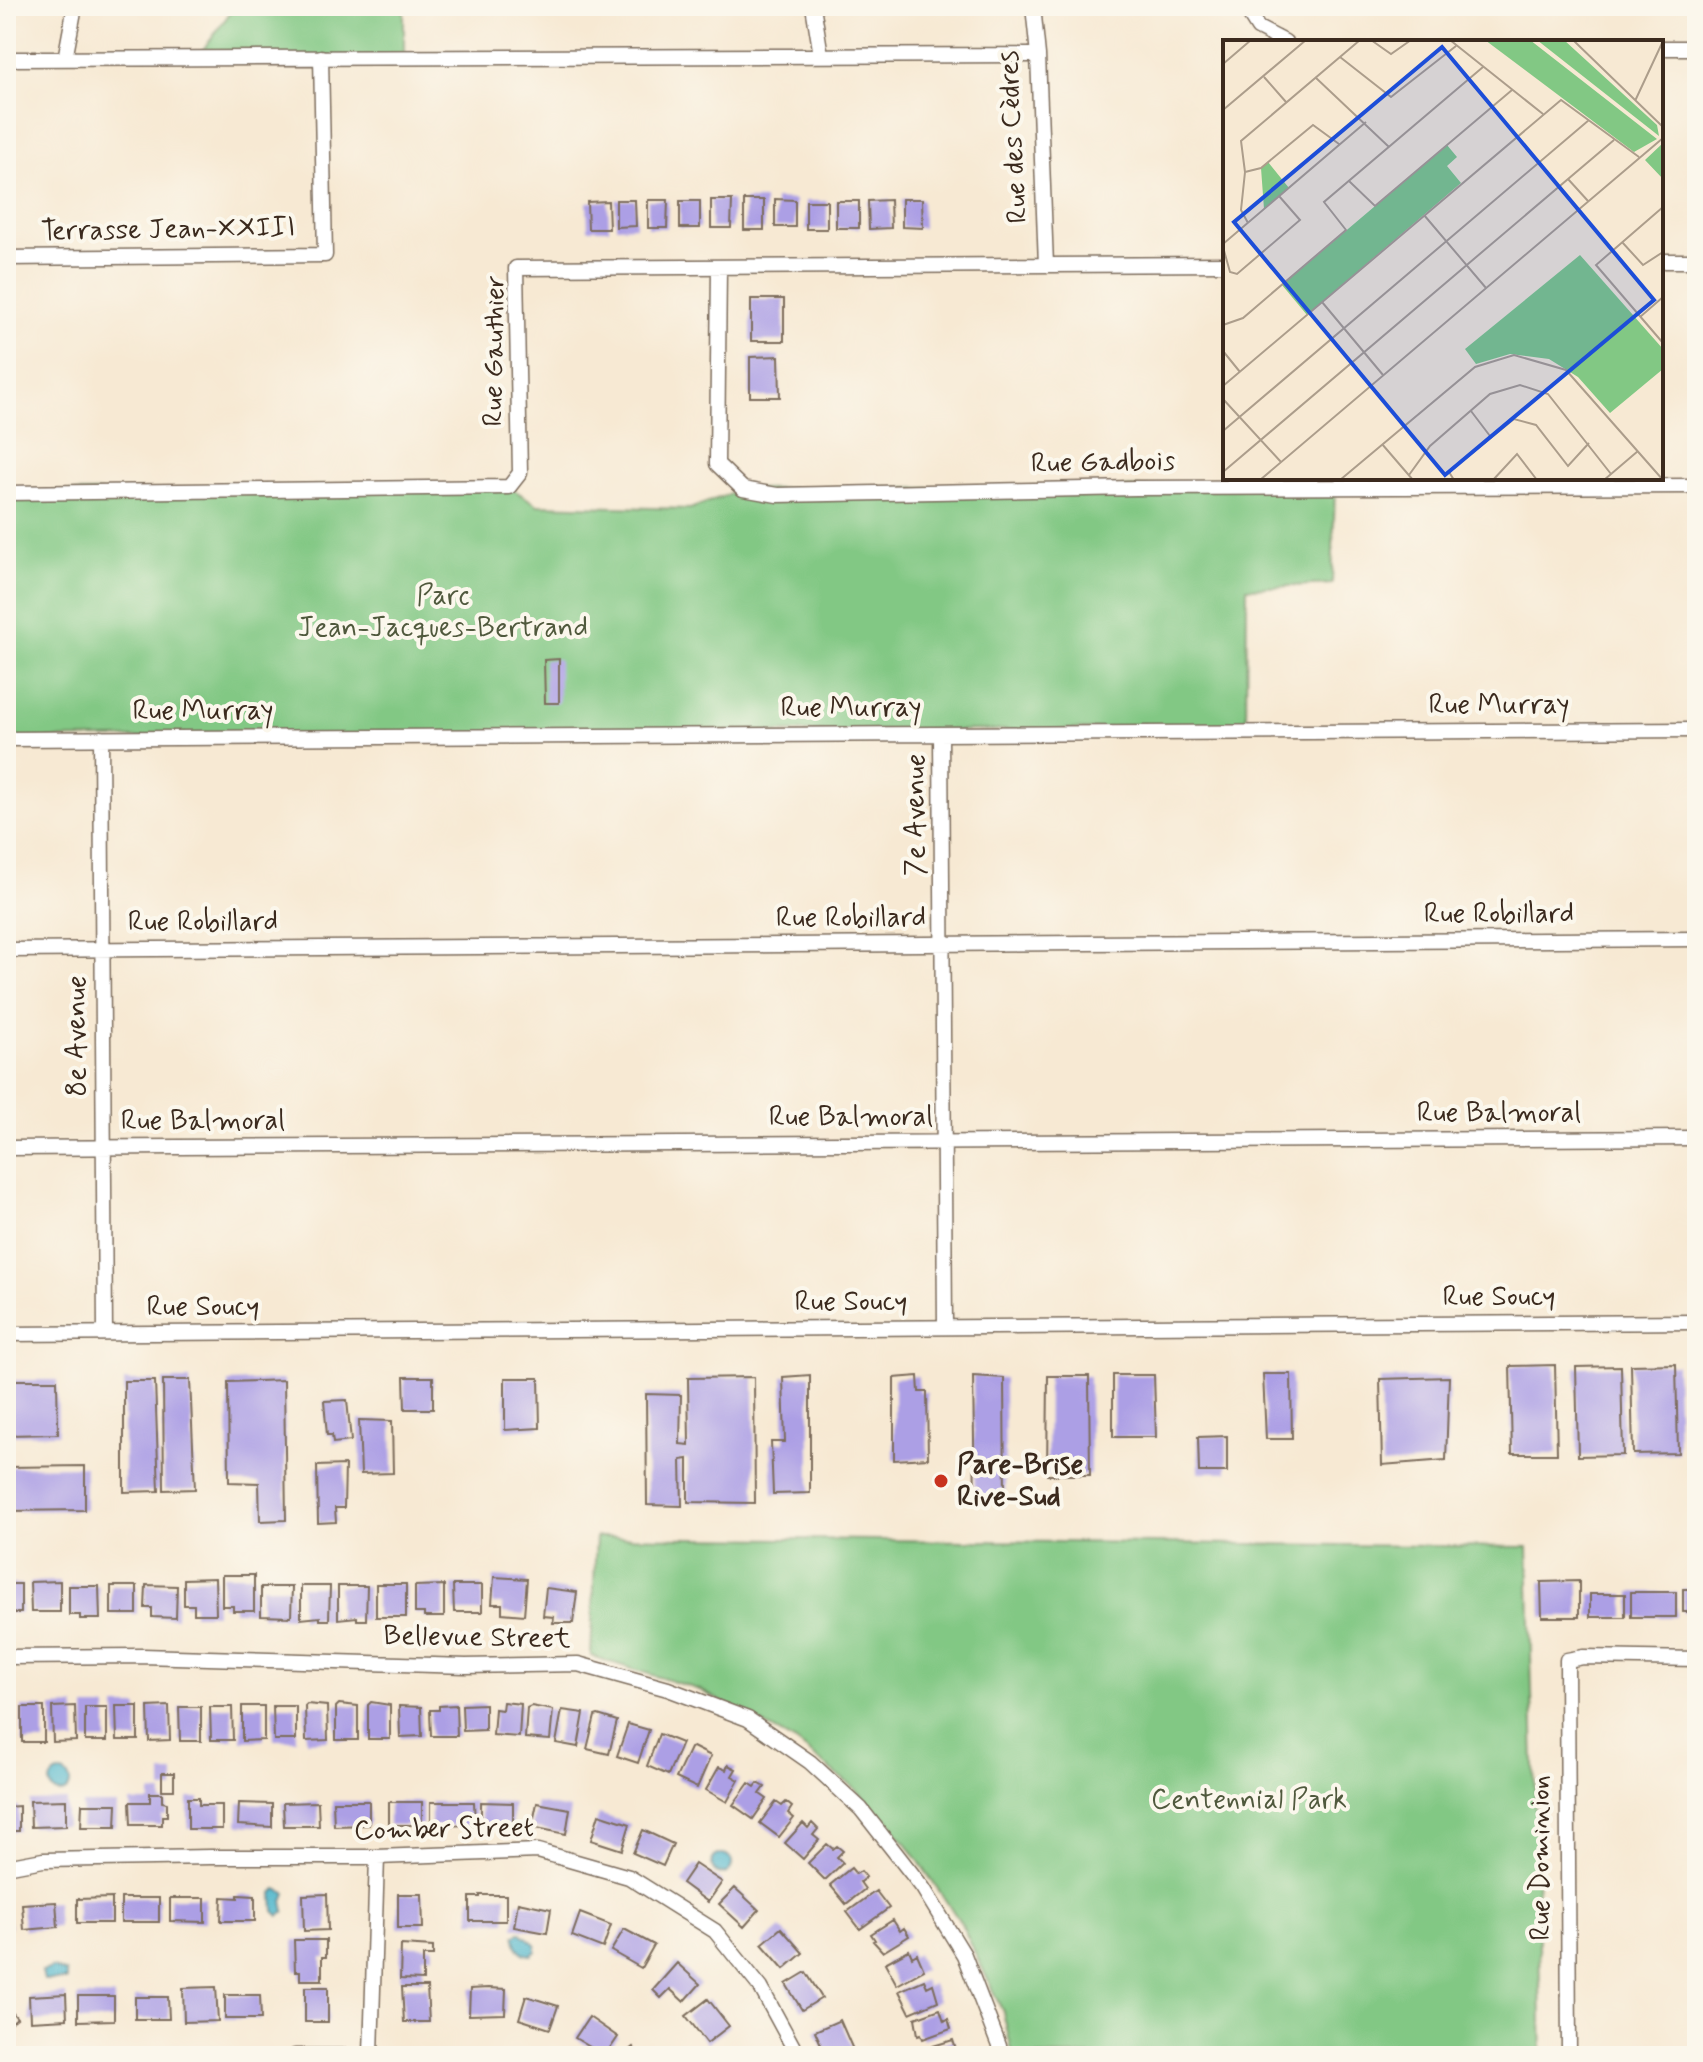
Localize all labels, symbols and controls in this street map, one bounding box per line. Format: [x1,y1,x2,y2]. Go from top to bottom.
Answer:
inset map [1223,40,1663,480]
street label: Rue des Cèdres [991,50,1037,224]
street label: Terrasse Jean-XXIII [40,209,296,251]
street label: Rue Gauthier [475,275,515,427]
street label: Rue Gadbois [1031,443,1175,483]
park label: Parc Jean-Jacques-Bertrand [298,578,588,647]
street label: Rue Murray [1428,687,1570,724]
street label: Rue Murray [780,690,922,727]
street label: Rue Murray [132,693,274,730]
street label: 7e Avenue [898,754,935,876]
street label: Rue Robillard [1424,896,1574,933]
street label: Rue Robillard [776,900,926,937]
street label: Rue Robillard [128,904,278,941]
street label: 8e Avenue [59,975,96,1097]
street label: Rue Balmoral [1417,1095,1581,1132]
street label: Rue Balmoral [769,1099,933,1136]
street label: Rue Balmoral [121,1103,285,1140]
street label: Rue Soucy [1442,1279,1556,1316]
street label: Rue Soucy [794,1284,908,1321]
street label: Rue Soucy [146,1289,260,1326]
place label: Pare-Brise Rive-Sud [957,1447,1083,1516]
marker: Pare-Brise Rive-Sud [932,1472,950,1490]
street label: Bellevue Street [383,1618,571,1658]
street label: Rue Dominion [1523,1775,1560,1941]
park label: Centennial Park [1151,1782,1347,1819]
street label: Comber Street [354,1810,534,1850]

